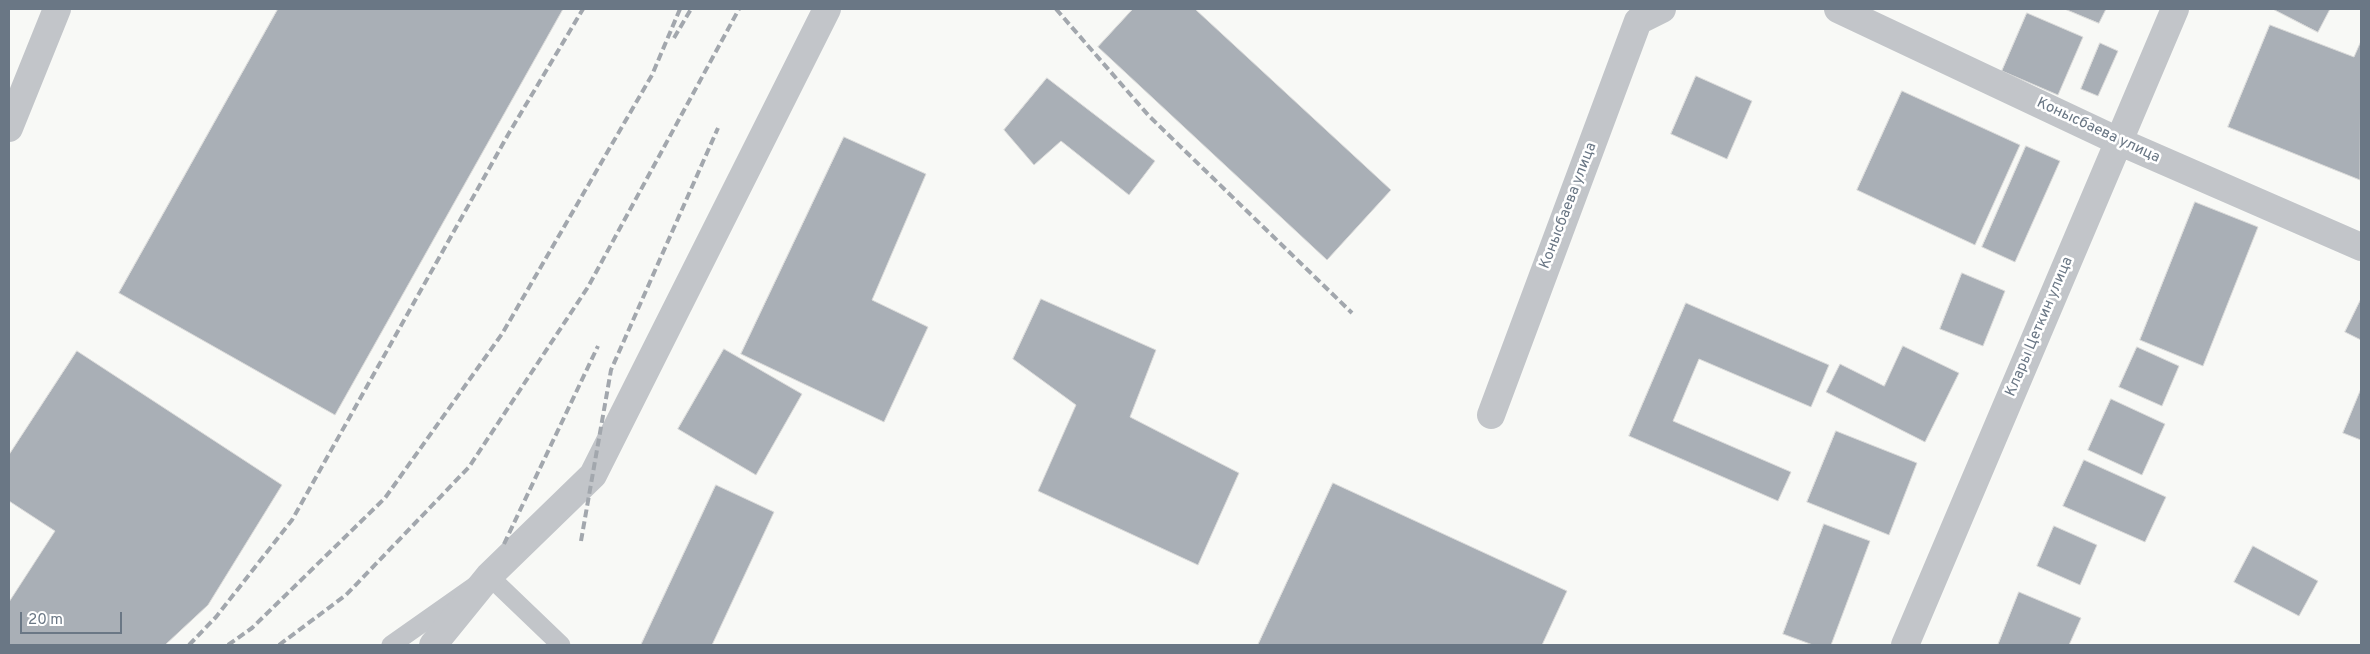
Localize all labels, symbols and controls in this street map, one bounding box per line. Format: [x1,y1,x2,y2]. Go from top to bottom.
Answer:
street label: Конысбаева улица [2034,95,2162,167]
street label: Конысбаева улица [1537,140,1601,272]
street label: Клары Цеткин улица [2002,254,2078,400]
scale bar [22,602,125,634]
text: 20 m [28,611,63,630]

